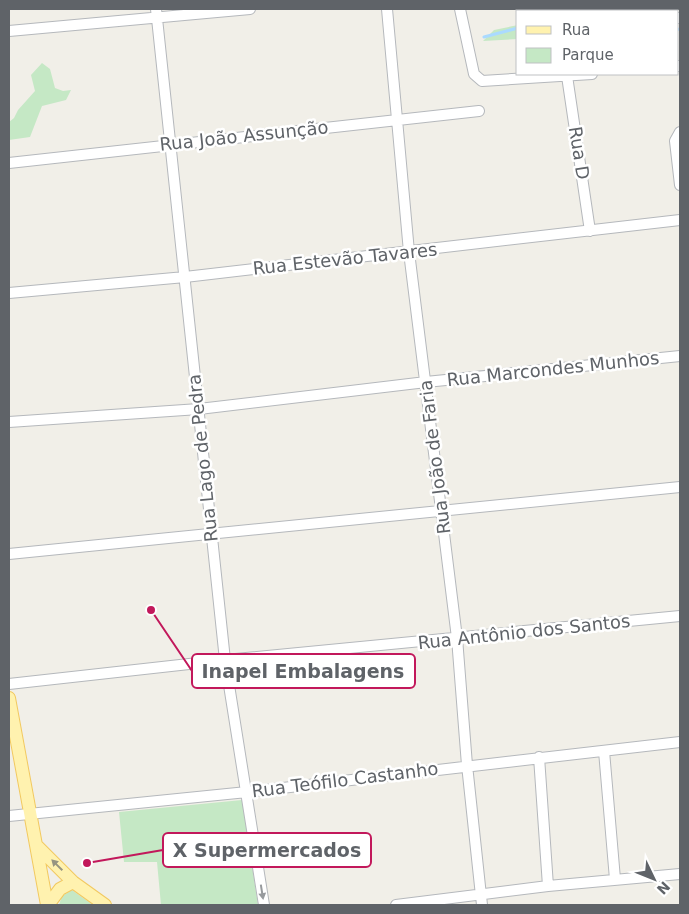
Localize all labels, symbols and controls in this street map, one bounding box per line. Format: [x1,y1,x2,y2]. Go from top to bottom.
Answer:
legend [516,10,679,75]
text: Rua [562,21,590,39]
text: Parque [562,46,614,64]
street label: Rua João Assunção [158,116,329,155]
street label: Rua D [565,125,594,181]
street label: Rua Estevão Tavares [252,238,438,279]
street label: Rua Marcondes Munhos [446,347,660,390]
street label: Rua Lago de Pedra [183,373,222,543]
street label: Rua João de Faria [415,379,454,535]
street label: Rua Antônio dos Santos [417,610,631,653]
callout: Inapel Embalagens [192,654,415,688]
text: Inapel Embalagens [202,660,404,682]
street label: Rua Teófilo Castanho [250,758,439,801]
callout: X Supermercados [163,833,371,867]
text: X Supermercados [173,839,361,861]
north arrow [629,854,679,904]
one-way arrow [51,859,63,871]
text: N [654,878,673,898]
one-way arrow [258,884,266,900]

